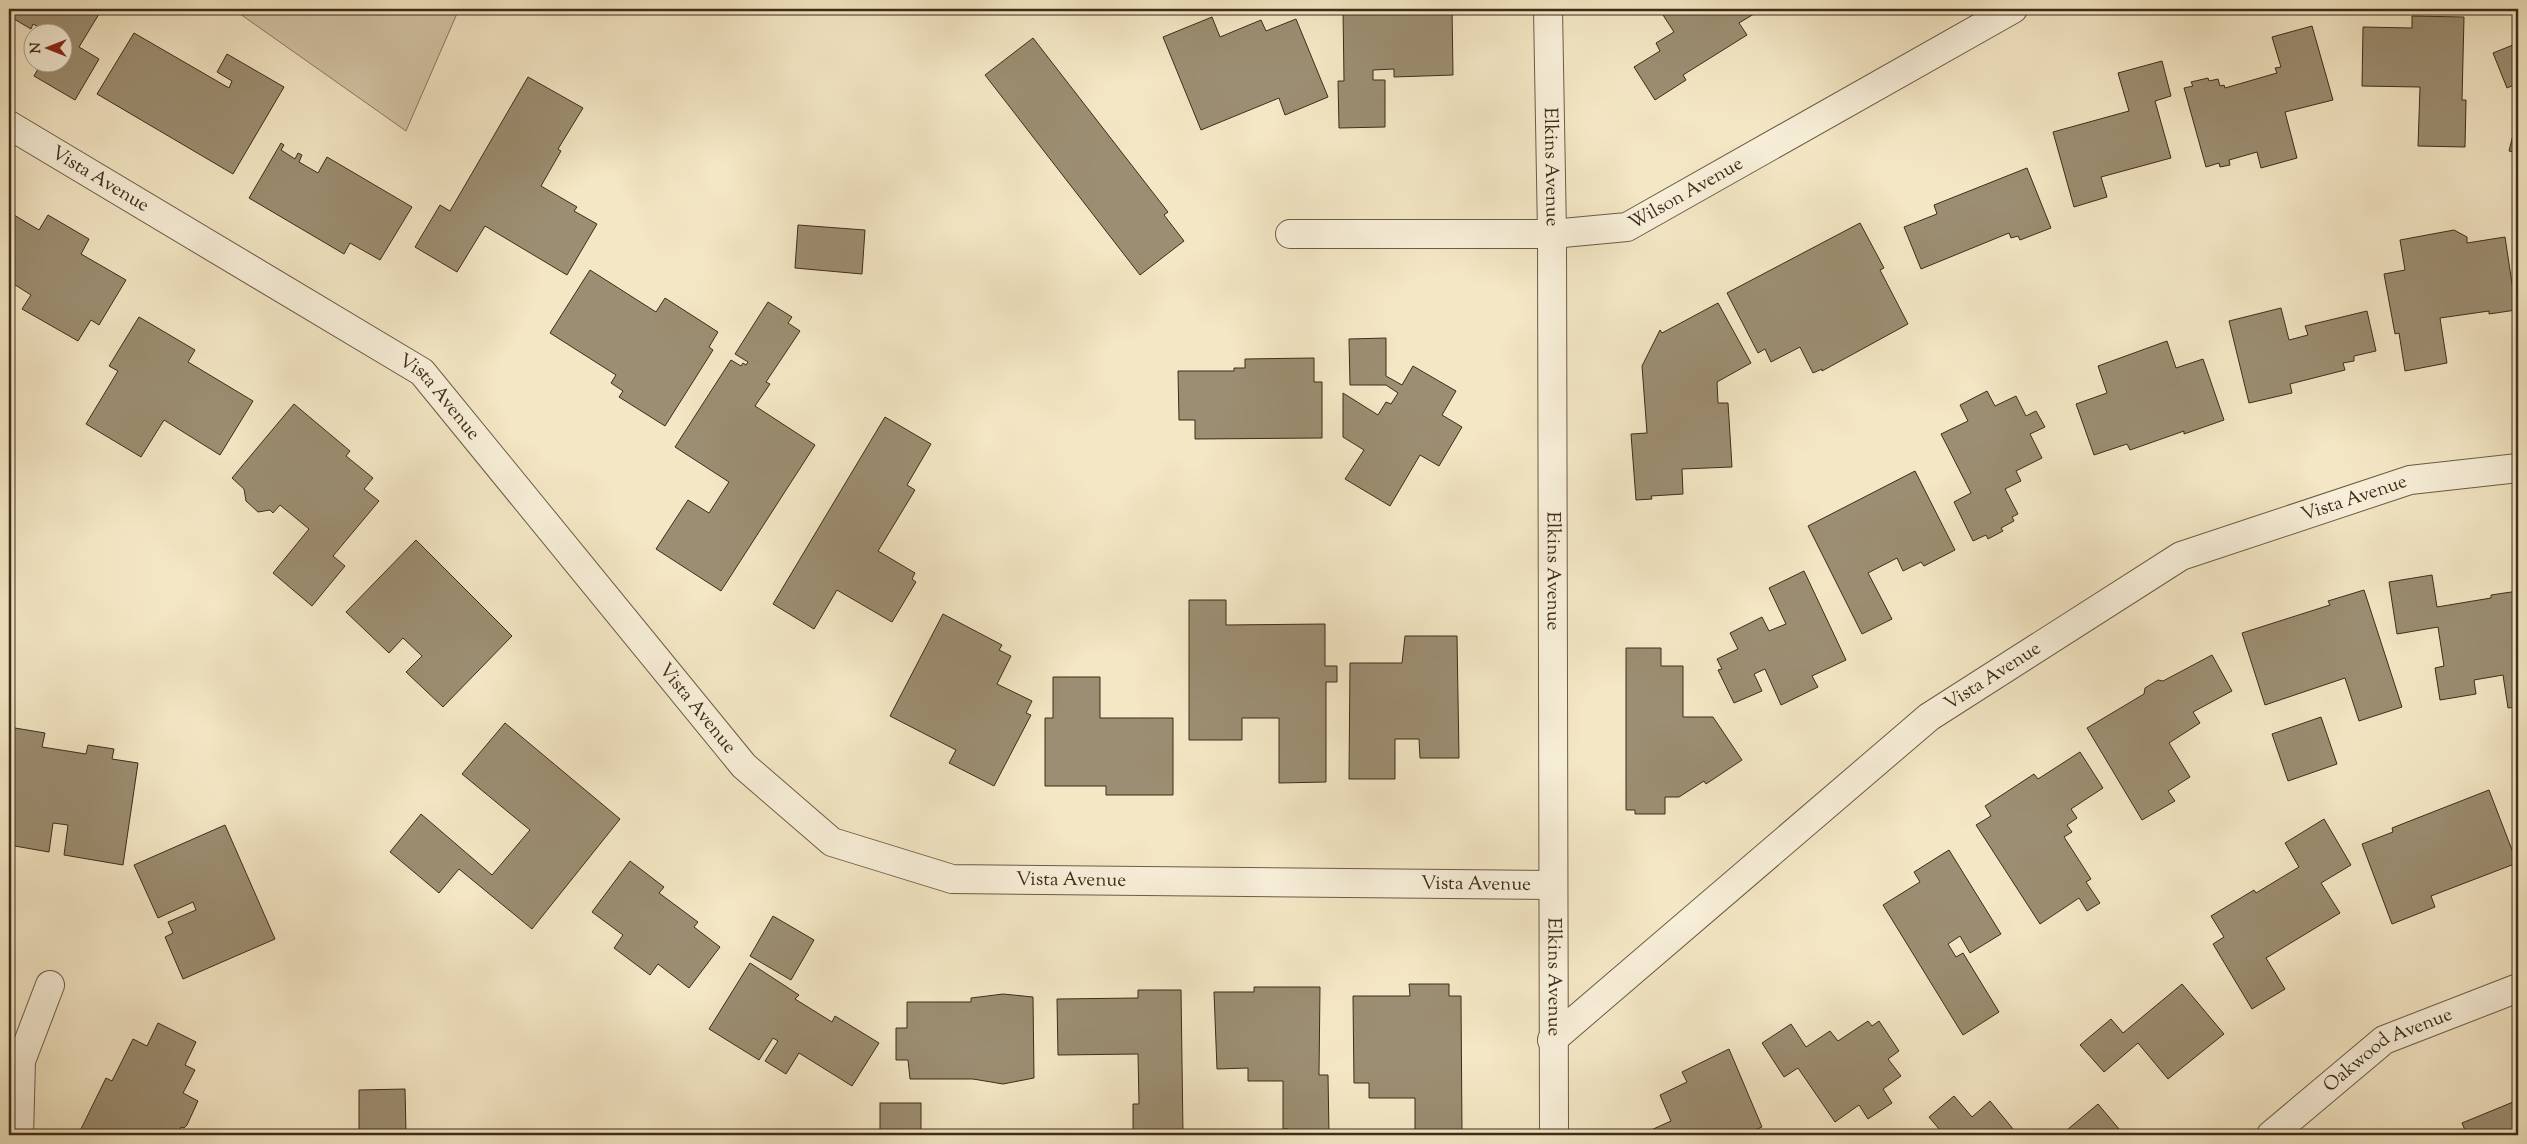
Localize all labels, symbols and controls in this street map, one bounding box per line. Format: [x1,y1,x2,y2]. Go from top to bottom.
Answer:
north arrow [22,22,72,72]
text: N [27,42,47,54]
street label: Elkins Avenue [1536,107,1565,227]
street label: Vista Avenue [46,140,154,219]
street label: Wilson Avenue [1624,151,1748,237]
street label: Vista Avenue [393,347,486,446]
street label: Vista Avenue [2298,468,2411,529]
street label: Elkins Avenue [1539,511,1566,631]
street label: Vista Avenue [1939,635,2046,717]
street label: Vista Avenue [652,658,742,760]
street label: Vista Avenue [1016,866,1126,894]
street label: Vista Avenue [1421,870,1531,898]
street label: Elkins Avenue [1540,917,1567,1037]
street label: Oakwood Avenue [2318,1001,2456,1099]

